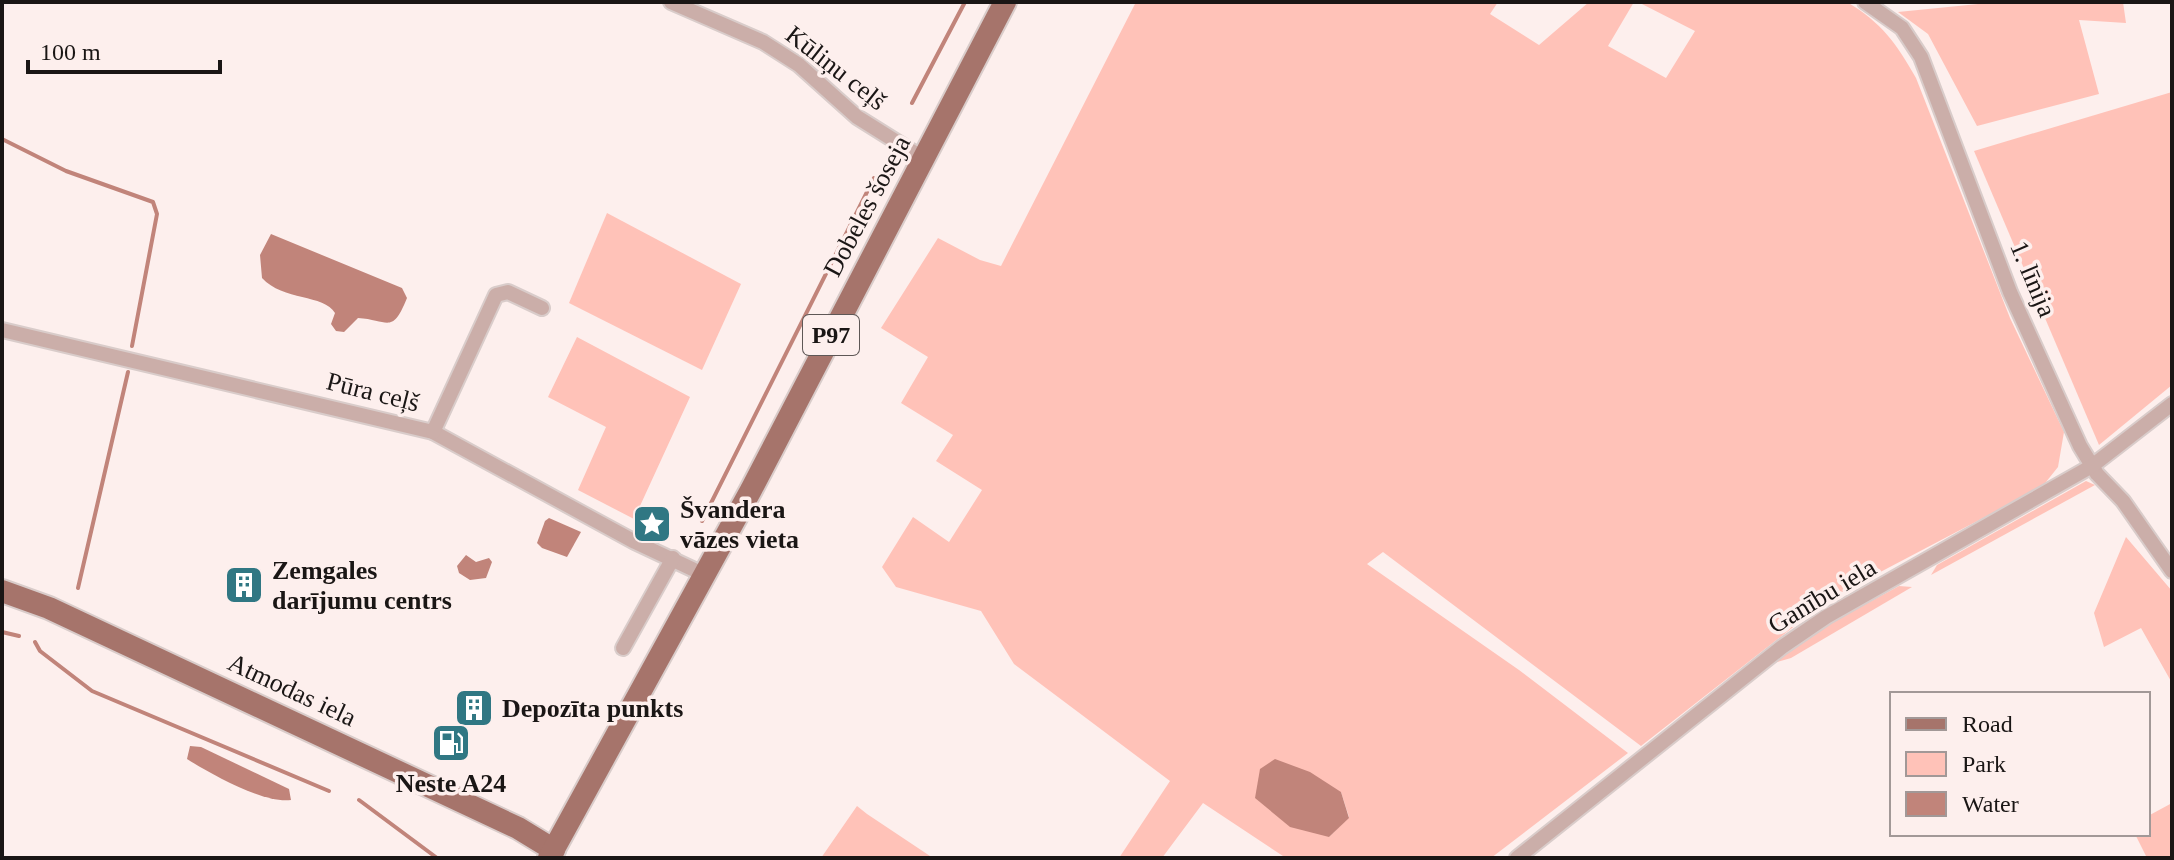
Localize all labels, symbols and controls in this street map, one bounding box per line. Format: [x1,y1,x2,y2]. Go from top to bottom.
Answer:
street label: Kūliņu ceļš [780,20,892,116]
scale bar [28,24,220,74]
text: 100 m [40,39,101,65]
street label: Dobeles šoseja [818,130,916,281]
street label: 1. līnija [2004,237,2062,322]
road number: P97 [803,315,859,355]
street label: Pūra ceļš [324,366,422,418]
place label: Švandera vāzes vieta [680,495,799,554]
place icon: Švandera vāzes vieta [631,503,673,545]
street label: Ganību iela [1763,552,1882,639]
place label: Zemgales darījumu centrs [272,556,452,615]
building icon: Zemgales darījumu centrs [223,564,265,606]
street label: Atmodas iela [223,648,361,732]
building icon: Depozīta punkts [453,687,495,729]
legend [1890,692,2150,836]
place label: Depozīta punkts [502,694,683,723]
text: Road [1962,711,2013,737]
fuel station icon: Neste A24 [430,722,472,764]
text: Park [1962,751,2006,777]
place label: Neste A24 [396,769,506,798]
text: Water [1962,791,2019,817]

